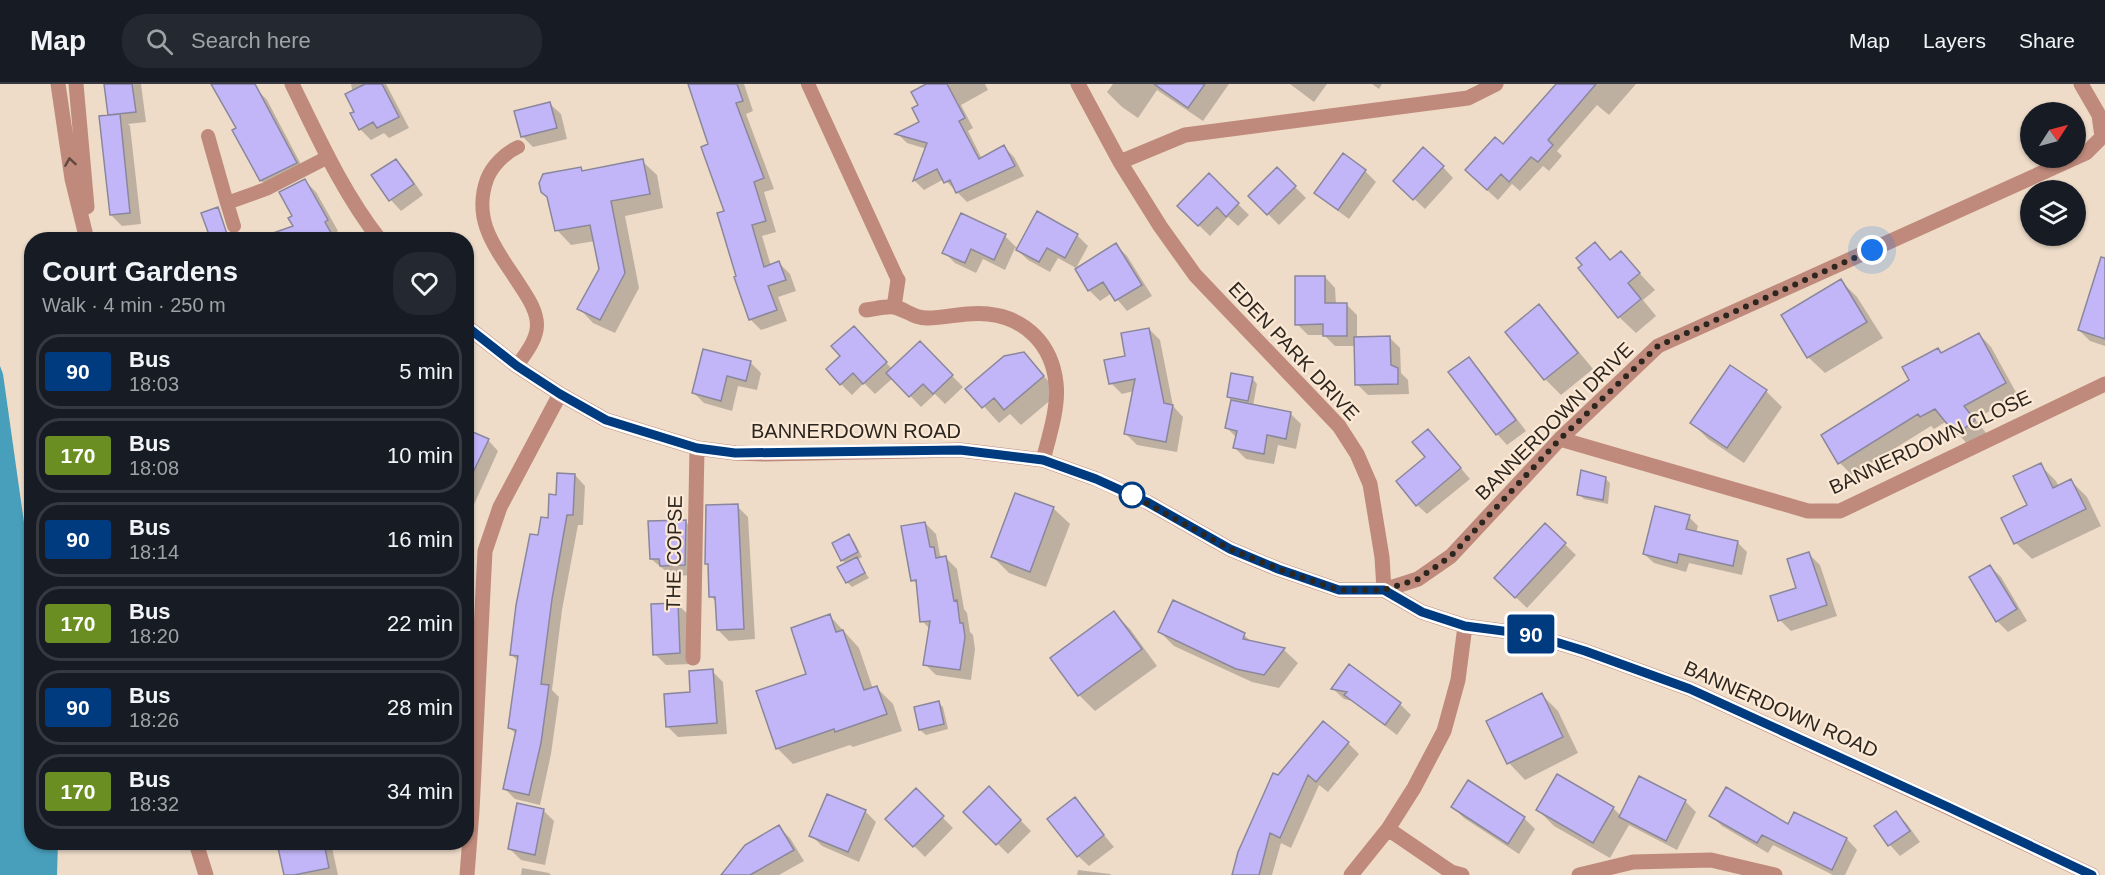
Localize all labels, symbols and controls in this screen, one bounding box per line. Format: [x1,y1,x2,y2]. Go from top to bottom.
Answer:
search box [122,14,542,68]
text: Map [30,25,86,56]
icon: search [143,25,176,58]
text: Search here [191,28,311,53]
text: Map [1849,29,1890,52]
text: Layers [1923,29,1986,52]
text: Share [2019,29,2075,52]
north arrow [2020,102,2086,168]
map controls [2020,102,2086,246]
one-way arrow [64,158,76,167]
button: layers [2020,180,2086,246]
your location [1857,235,1887,265]
button: heart [393,252,456,315]
text: Court Gardens [42,256,238,287]
street label: EDEN PARK DRIVE [1224,277,1364,425]
text: Walk · 4 min · 250 m [42,294,226,316]
street label: BANNERDOWN DRIVE [1471,338,1637,504]
text: Bus [129,347,171,372]
text: 5 min [399,359,453,384]
text: 90 [66,360,90,383]
text: 18:03 [129,373,179,395]
street label: BANNERDOWN CLOSE [1826,386,2034,498]
street label: BANNERDOWN ROAD [751,420,961,442]
text: Bus [129,431,171,456]
text: 10 min [387,443,453,468]
text: 170 [60,444,96,467]
text: 18:08 [129,457,179,479]
unlabelled marker [1119,482,1145,508]
street label: THE COPSE [662,495,686,611]
text: Bus [129,515,171,540]
text: 16 min [387,527,453,552]
text: 90 [66,528,90,551]
text: 18:14 [129,541,179,563]
text: Bus [129,599,171,624]
text: 22 min [387,611,453,636]
text: 170 [60,612,96,635]
line badge: 90 [1504,614,1558,654]
text: 90 [1519,623,1543,646]
text: 18:20 [129,625,179,647]
street label: BANNERDOWN ROAD [1681,656,1881,762]
text: Bus [129,683,171,708]
text: 28 min [387,695,453,720]
text: 90 [66,696,90,719]
text: 18:26 [129,709,179,731]
text: Bus [129,767,171,792]
text: 34 min [387,779,453,804]
text: 170 [60,780,96,803]
text: 18:32 [129,793,179,815]

